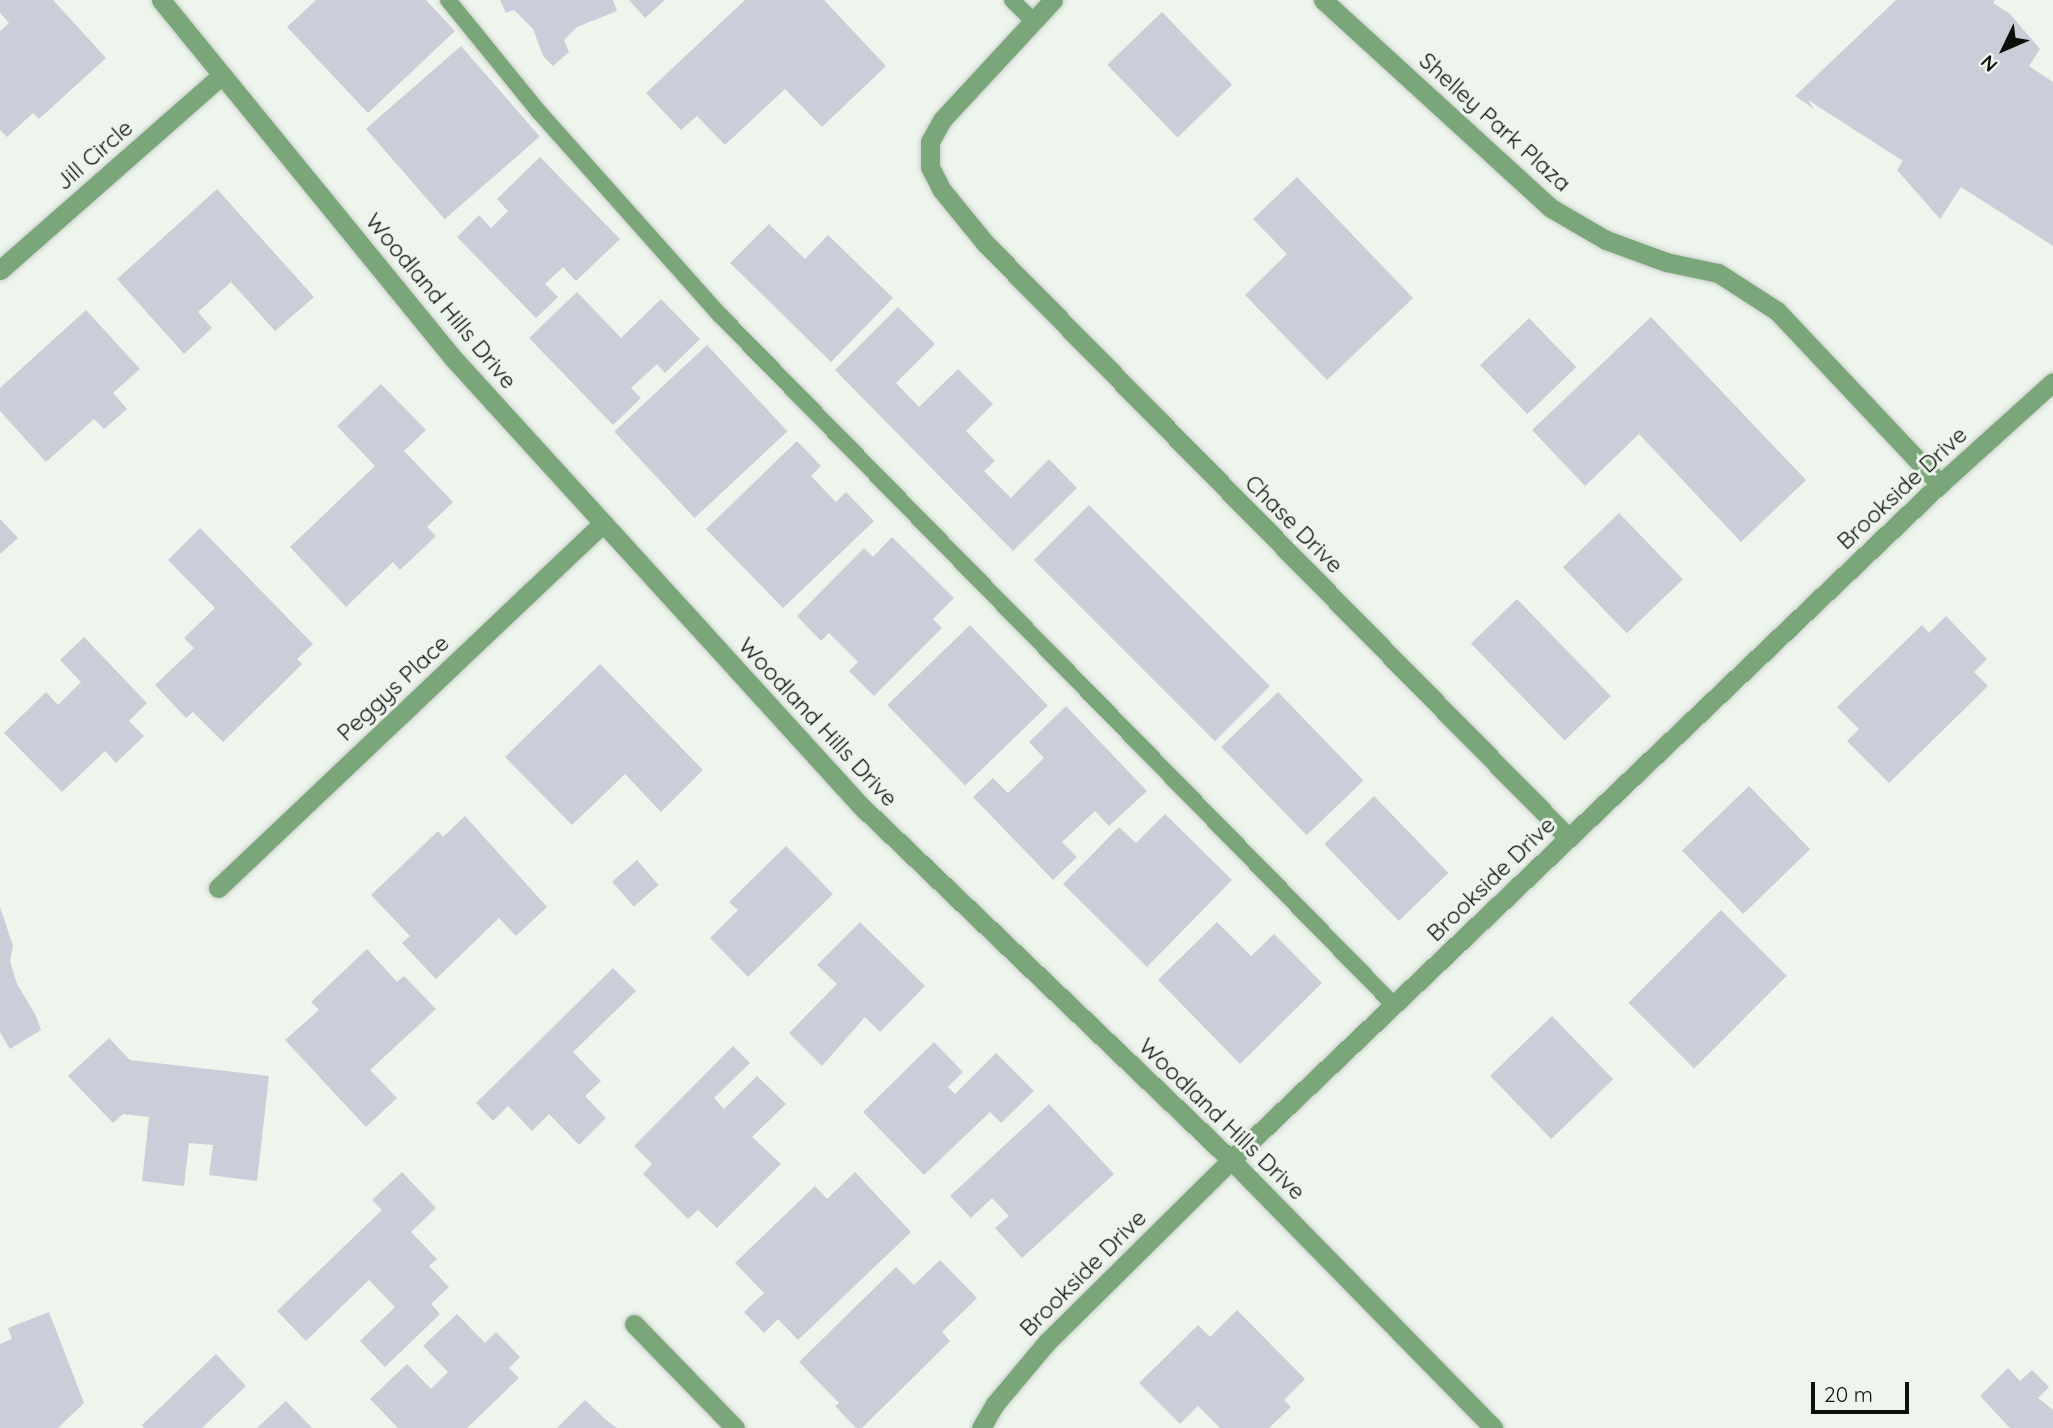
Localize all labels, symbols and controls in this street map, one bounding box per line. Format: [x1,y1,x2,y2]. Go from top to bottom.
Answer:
north arrow [1969,14,2039,84]
street label: Shelley Park Plaza [1414,47,1576,197]
text: N [1975,50,2002,77]
street label: Jill Circle [50,114,138,196]
street label: Woodland Hills Drive [359,208,523,394]
street label: Brookside Drive [1831,421,1973,555]
street label: Chase Drive [1239,469,1349,579]
street label: Peggys Place [331,629,455,747]
street label: Woodland Hills Drive [733,632,903,812]
street label: Brookside Drive [1421,811,1561,947]
street label: Woodland Hills Drive [1133,1032,1311,1206]
street label: Brookside Drive [1014,1204,1152,1342]
scale bar [1815,1368,1913,1412]
text: 20 m [1824,1381,1873,1407]

